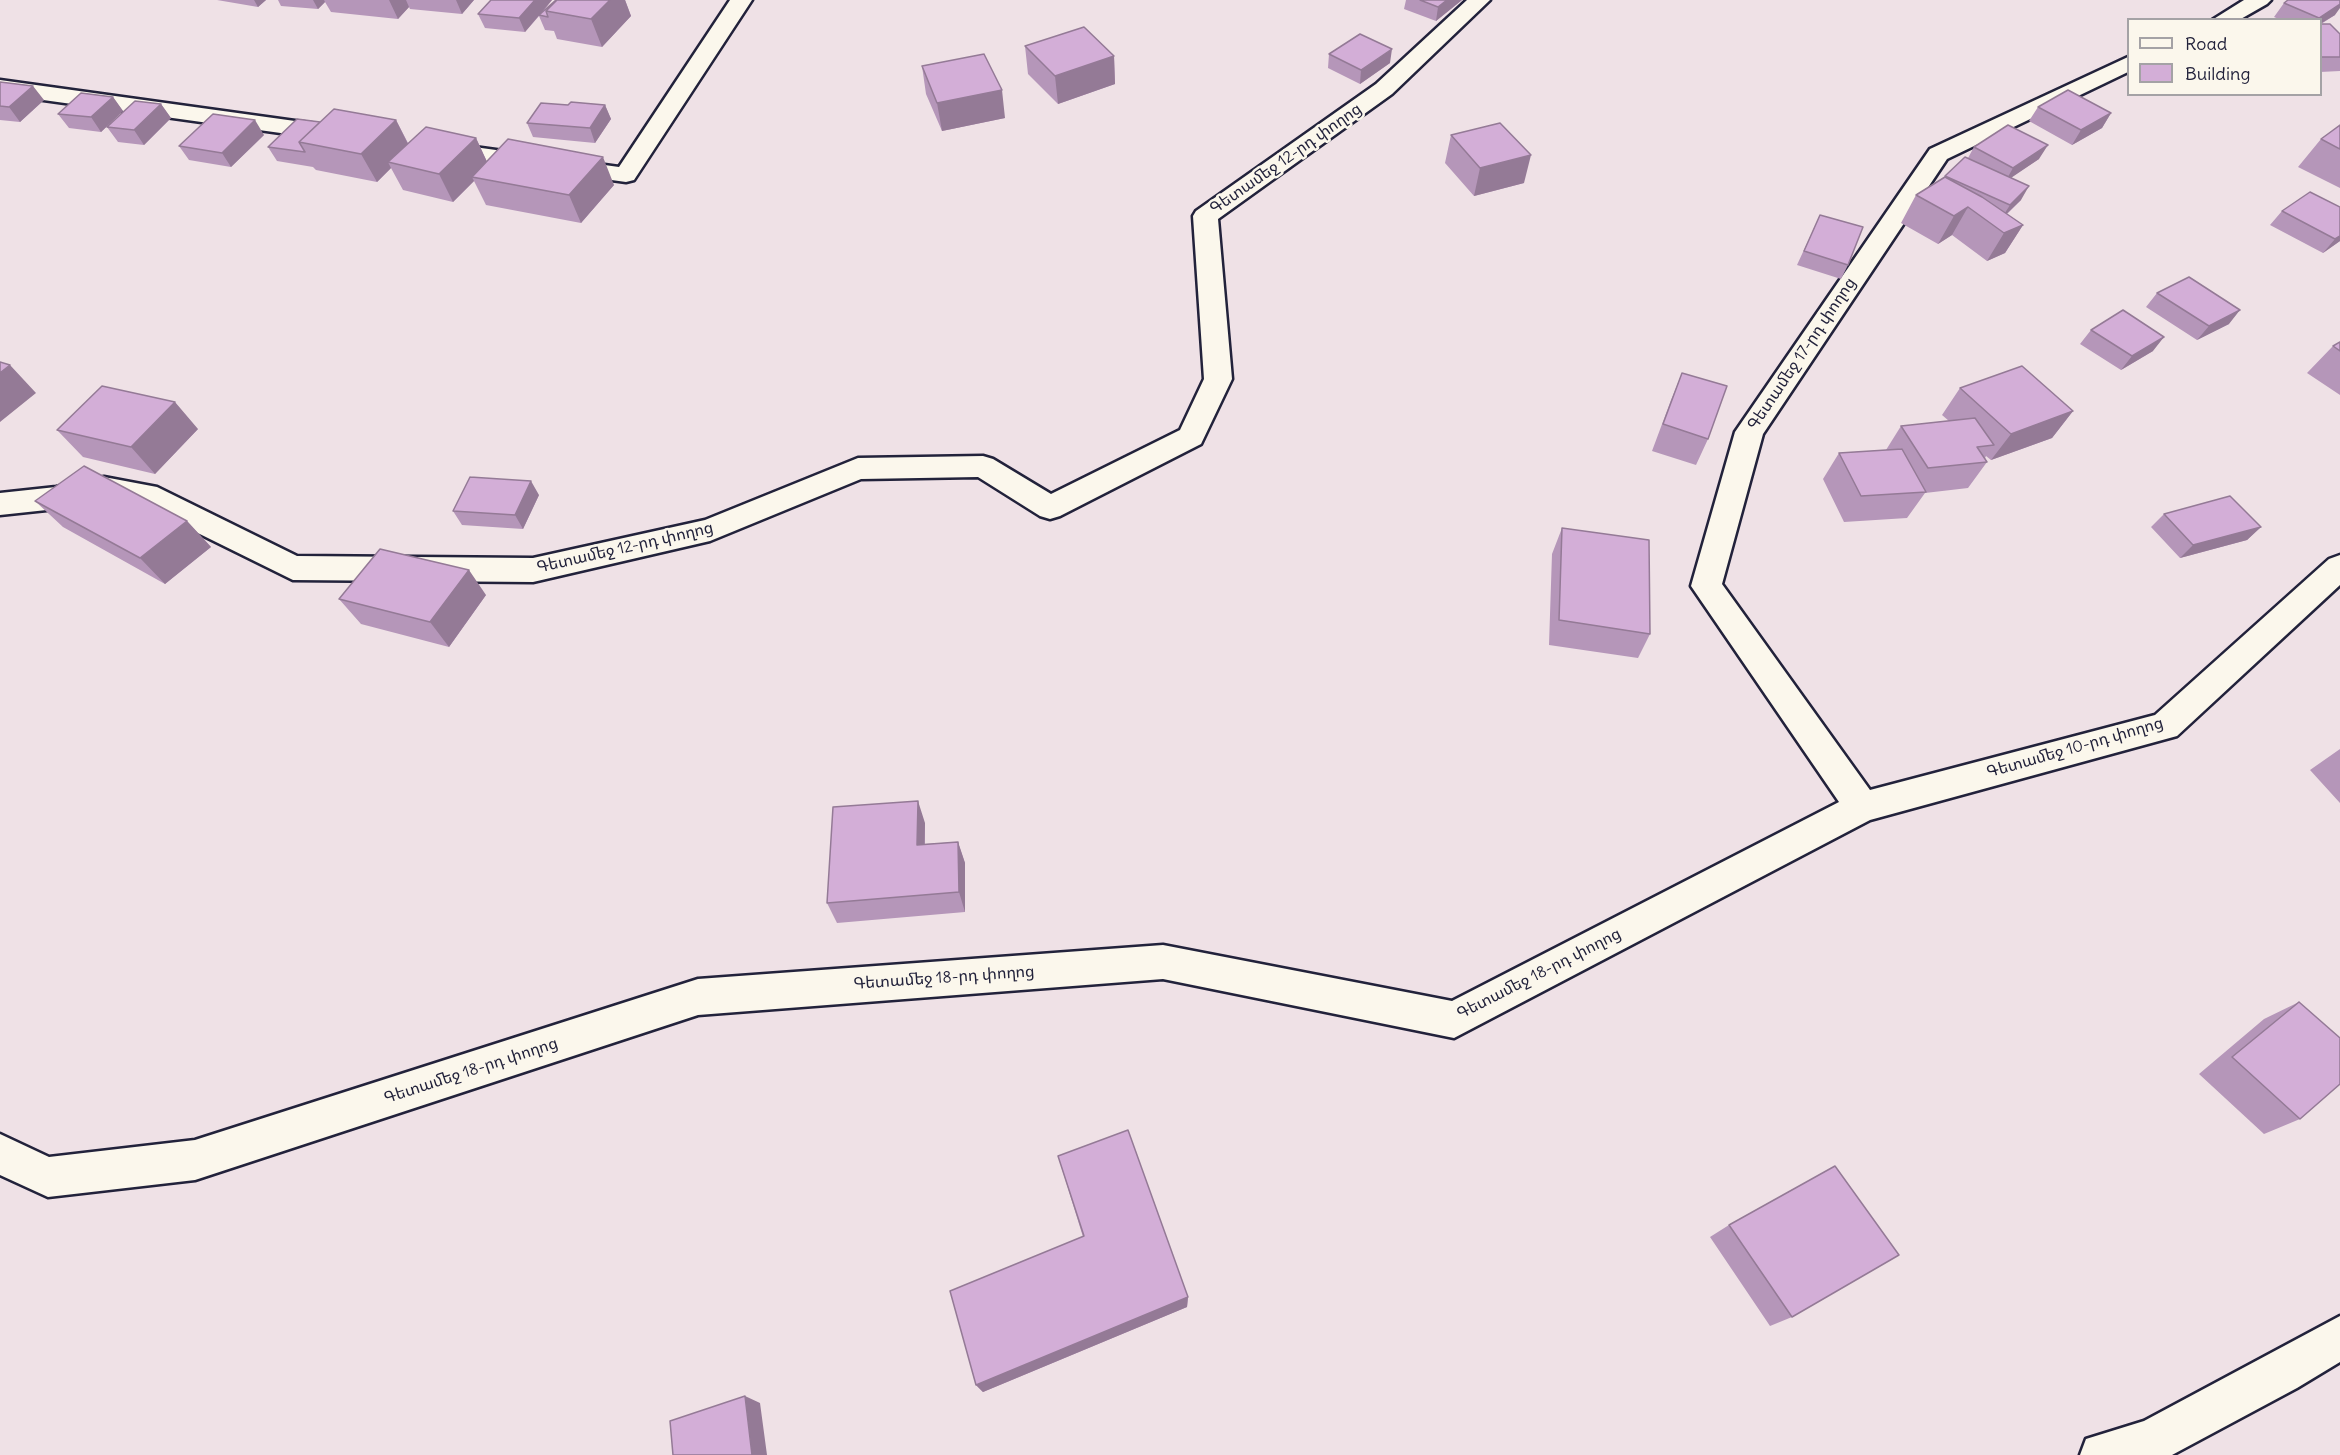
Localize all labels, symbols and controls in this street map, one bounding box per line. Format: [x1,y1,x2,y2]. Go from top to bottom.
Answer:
legend [2127,18,2322,96]
text: Road [2185,32,2227,55]
text: Building [2185,62,2250,85]
street label: Գետամեջ 12-րդ փողոց [1207,99,1365,219]
street label: Գետամեջ 17-րդ փողոց [1744,274,1860,434]
street label: Գետամեջ 12-րդ փողոց [535,518,715,578]
street label: Գետամեջ 10-րդ փողոց [1984,714,2166,782]
street label: Գետամեջ 18-րդ փողոց [1454,924,1624,1024]
street label: Գետամեջ 18-րդ փողոց [853,962,1035,994]
street label: Գետամեջ 18-րդ փողոց [382,1034,560,1108]

